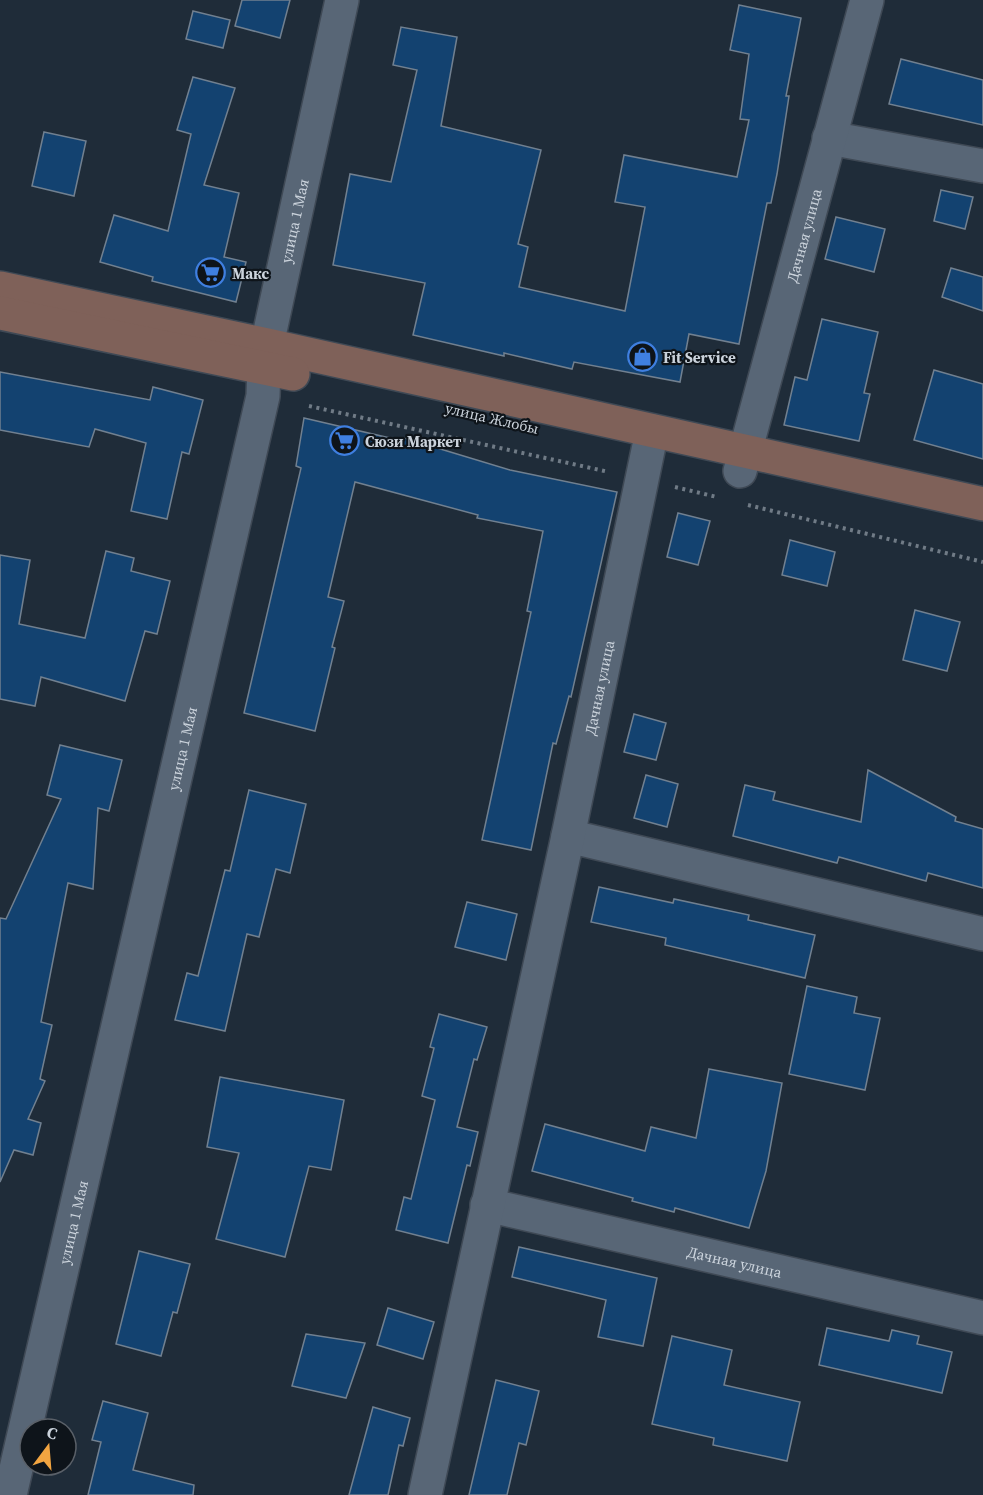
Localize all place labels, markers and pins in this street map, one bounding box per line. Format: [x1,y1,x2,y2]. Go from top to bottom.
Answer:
supermarket icon: Макс [195,257,227,289]
place label: Макс [232,263,270,284]
shop icon: Fit Service [626,341,658,373]
place label: Fit Service [663,347,736,368]
supermarket icon: Сюзи Маркет [328,425,360,457]
place label: Сюзи Маркет [365,431,462,452]

